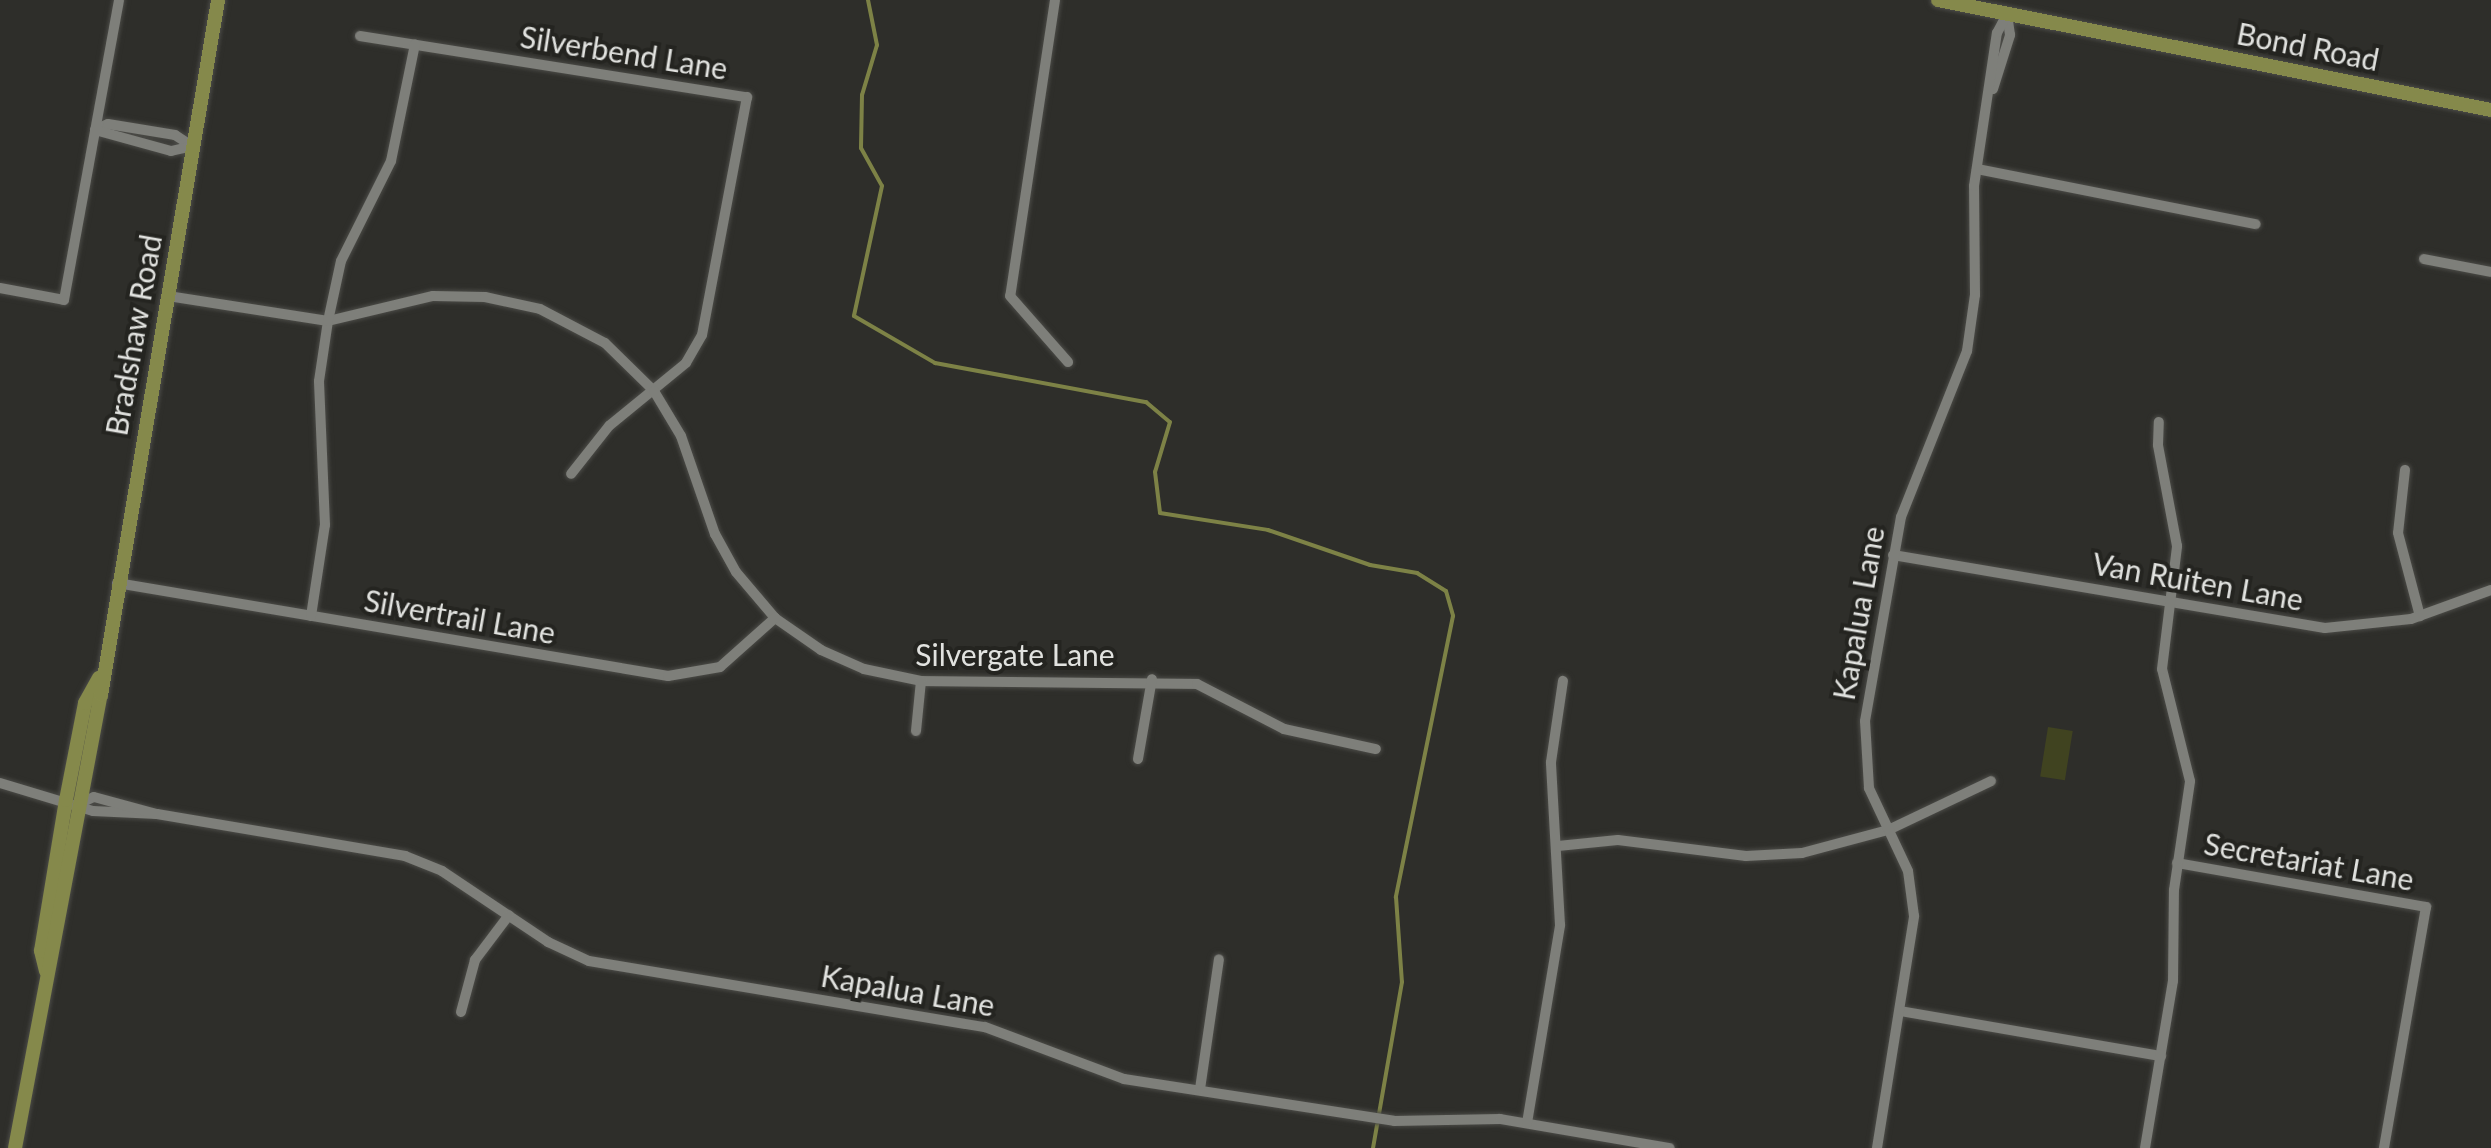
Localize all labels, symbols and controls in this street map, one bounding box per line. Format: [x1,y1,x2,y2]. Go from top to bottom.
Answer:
street label: Bond Road [2234,15,2382,77]
street label: Silverbend Lane [518,18,730,86]
street label: Bradshaw Road [98,232,168,438]
street label: Kapalua Lane [1825,523,1891,703]
street label: Van Ruiten Lane [2090,545,2306,617]
street label: Silvertrail Lane [362,581,558,651]
street label: Silvergate Lane [915,636,1115,672]
street label: Secretariat Lane [2201,825,2417,897]
street label: Kapalua Lane [818,957,998,1023]

